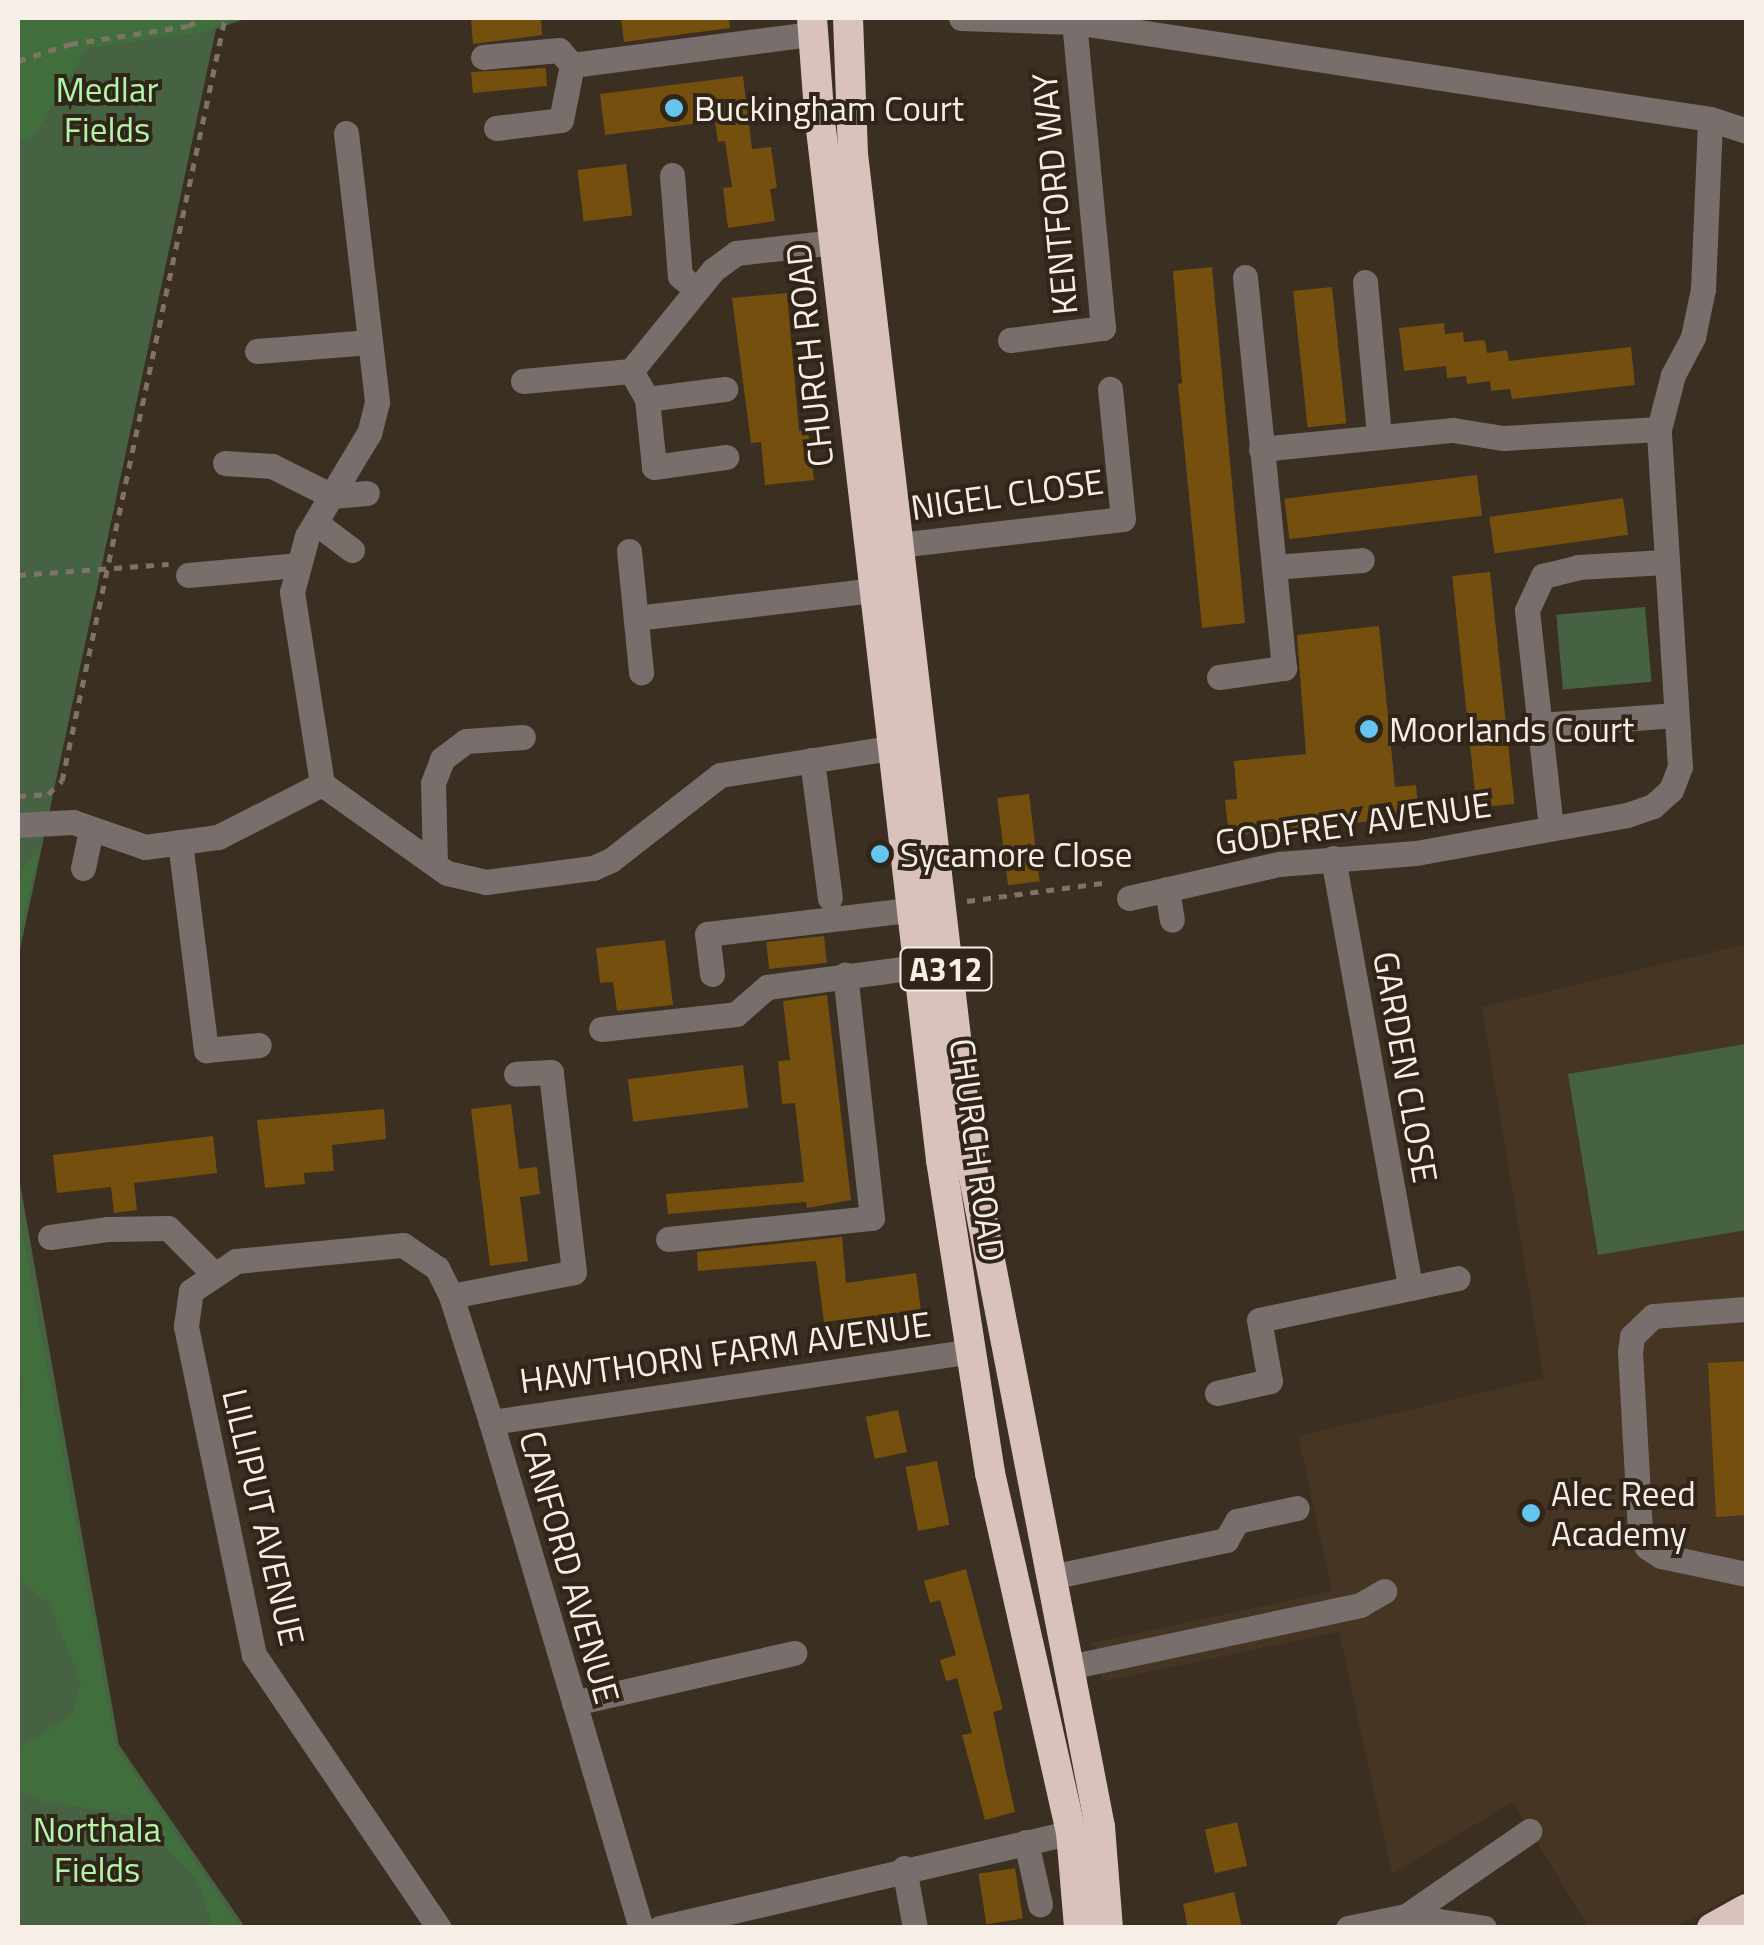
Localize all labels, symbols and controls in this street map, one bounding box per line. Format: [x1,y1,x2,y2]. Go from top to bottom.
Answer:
park label: Medlar Fields [55,68,159,150]
street label: KENTFORD WAY [1023,71,1085,317]
place label: Buckingham Court [694,87,964,129]
marker: Buckingham Court [663,97,685,119]
street label: CHURCH ROAD [776,241,842,469]
street label: NIGEL CLOSE [908,460,1106,528]
place label: Moorlands Court [1389,708,1634,750]
marker: Moorlands Court [1358,718,1380,740]
street label: GODFREY AVENUE [1212,783,1494,863]
place label: Sycamore Close [900,833,1132,875]
marker: Sycamore Close [869,843,891,865]
road number: A312 [898,942,994,996]
street label: GARDEN CLOSE [1365,948,1447,1186]
street label: CHURCH ROAD [942,1036,1014,1264]
street label: HAWTHORN FARM AVENUE [517,1302,933,1402]
street label: LILLIPUT AVENUE [214,1385,314,1649]
street label: CANFORD AVENUE [511,1426,629,1708]
place label: Alec Reed Academy [1551,1472,1696,1554]
marker: Alec Reed Academy [1520,1502,1542,1524]
park label: Northala Fields [33,1808,161,1890]

